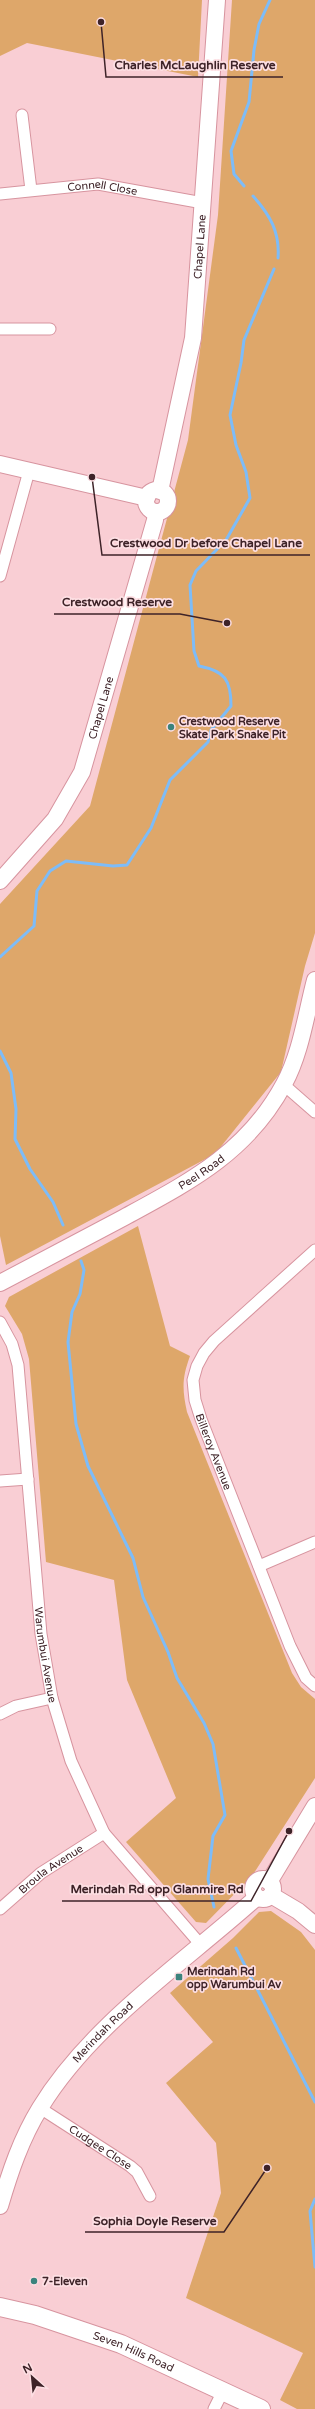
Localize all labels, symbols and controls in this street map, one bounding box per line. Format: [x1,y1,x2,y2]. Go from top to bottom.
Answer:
callout: Charles McLaughlin Reserve [106,53,283,77]
text: Charles McLaughlin Reserve [114,58,276,73]
street label: Connell Close [67,178,138,198]
street label: Chapel Lane [191,214,209,280]
callout: Crestwood Dr before Chapel Lane [102,531,310,555]
text: Crestwood Dr before Chapel Lane [110,536,302,551]
callout: Crestwood Reserve [54,590,180,614]
text: Crestwood Reserve [62,595,172,609]
street label: Chapel Lane [86,675,116,741]
place label: Crestwood Reserve Skate Park Snake Pit [179,715,287,741]
marker: Crestwood Reserve Skate Park Snake Pit [166,722,176,732]
street label: Peel Road [176,1152,227,1193]
street label: Billeroy Avenue [193,1412,234,1492]
street label: Warumbui Avenue [32,1606,59,1704]
street label: Broula Avenue [16,1842,86,1897]
callout: Merindah Rd opp Glanmire Rd [62,1877,251,1901]
text: Merindah Rd opp Glanmire Rd [70,1882,244,1897]
place label: Merindah Rd opp Warumbui Av [187,1965,281,1992]
marker: Merindah Rd opp Warumbui Av [174,1972,184,1982]
street label: Merindah Road [70,1999,136,2066]
street label: Cudgee Close [66,2122,134,2172]
callout: Sophia Doyle Reserve [85,2208,224,2232]
text: Sophia Doyle Reserve [93,2214,217,2229]
place label: 7-Eleven [42,2275,88,2288]
marker: 7-Eleven [29,2276,39,2286]
street label: Seven Hills Road [91,2329,176,2375]
north arrow [12,2357,52,2397]
text: N [21,2361,35,2376]

